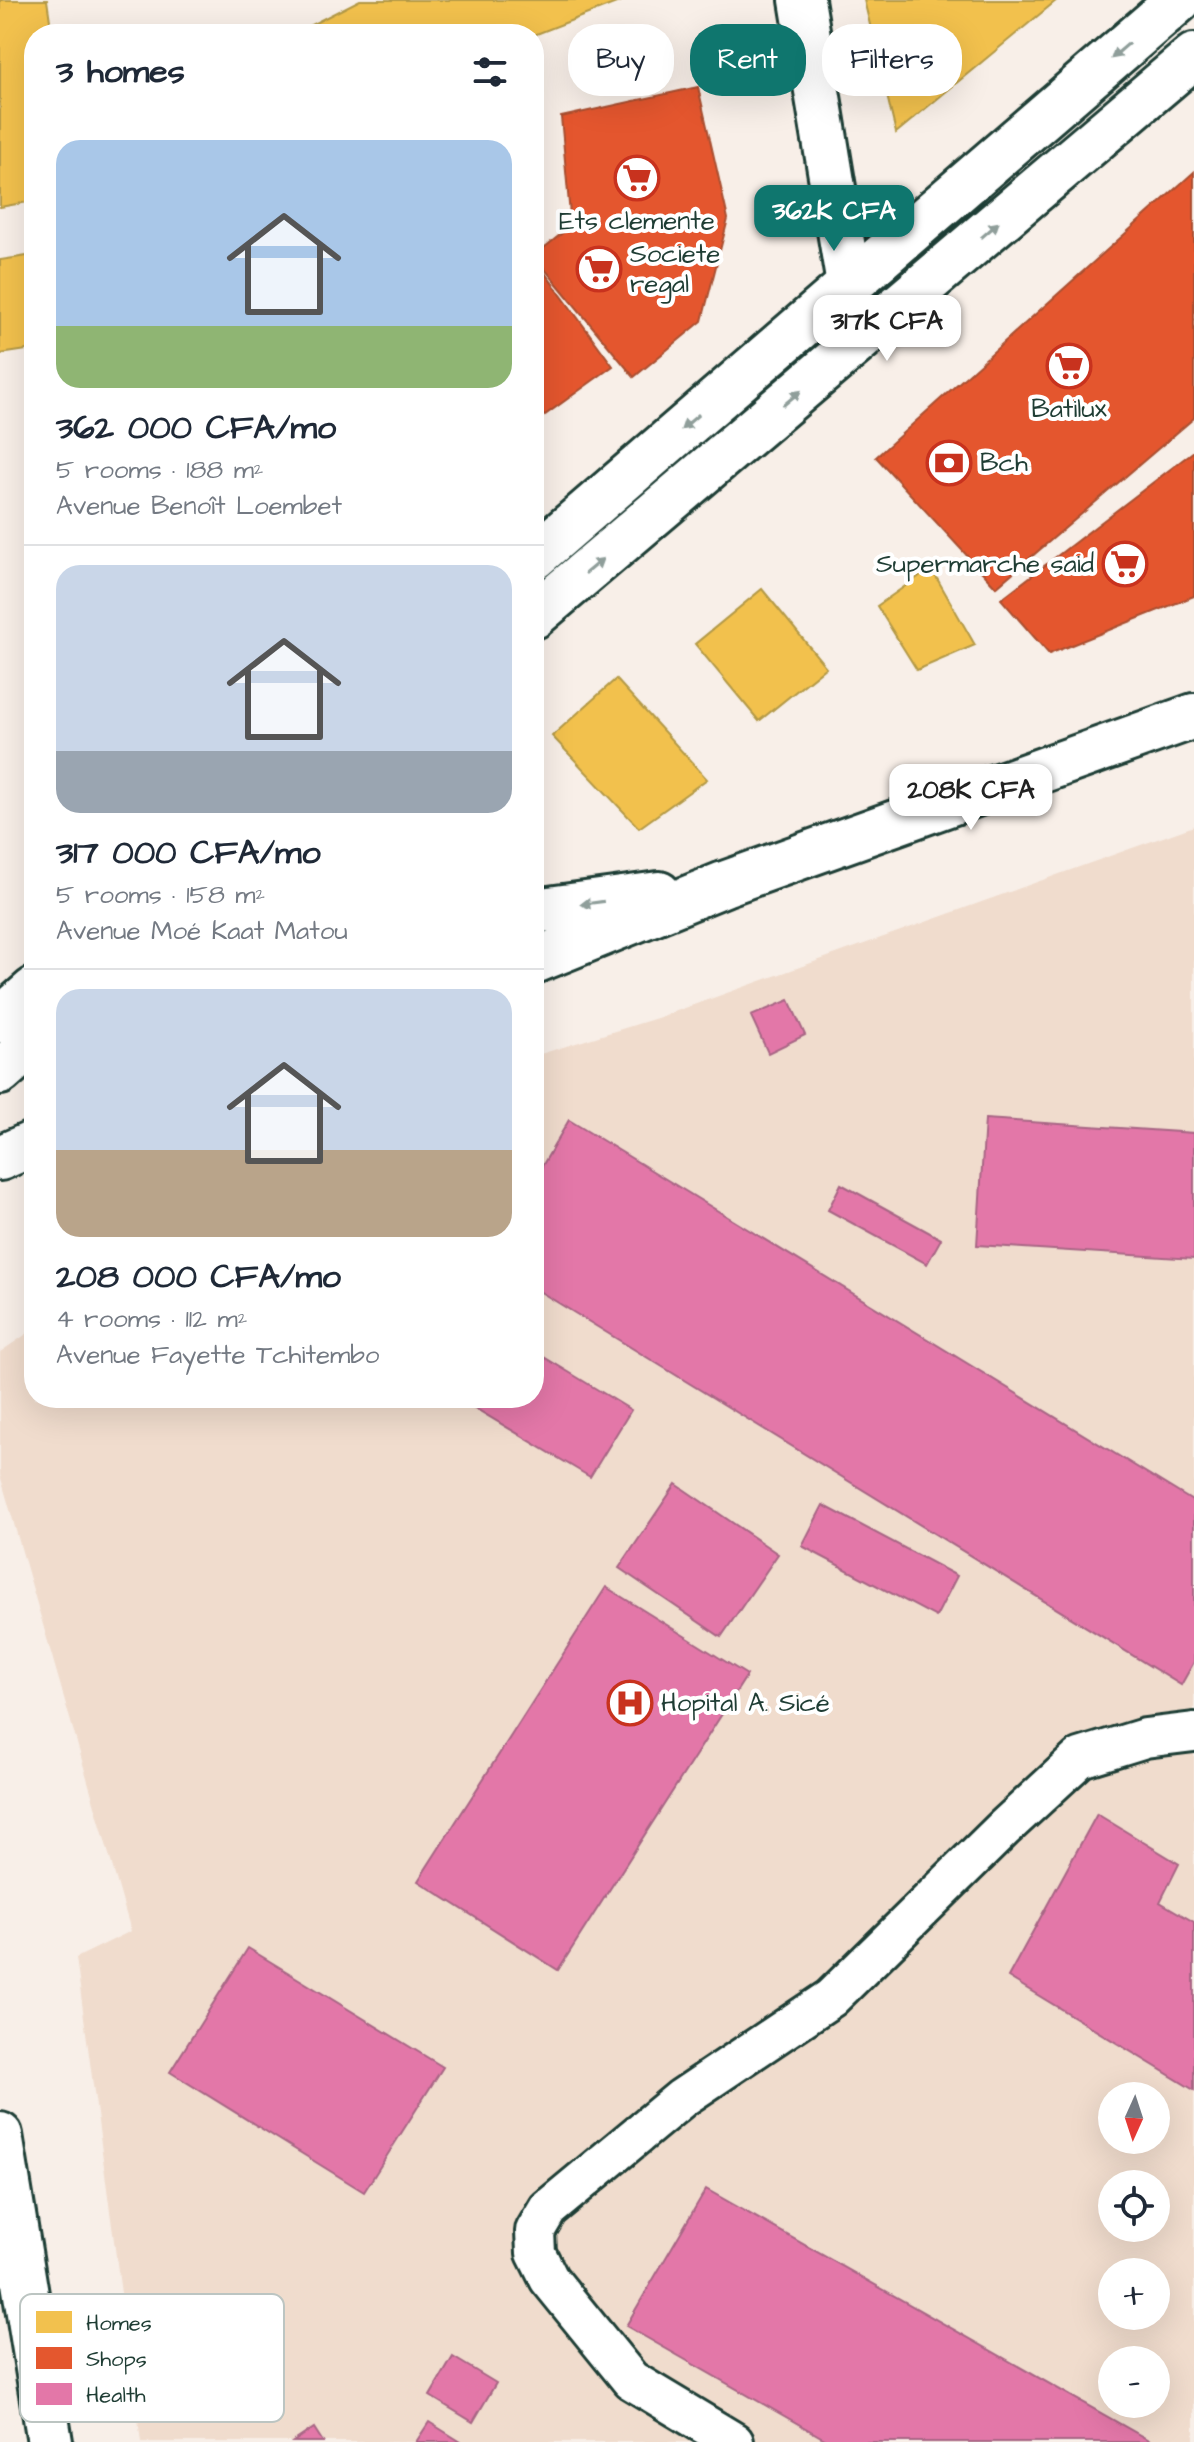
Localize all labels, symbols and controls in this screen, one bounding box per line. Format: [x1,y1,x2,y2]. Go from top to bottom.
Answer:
chip: Buy [568,24,674,96]
chip: Rent [690,24,806,96]
chip: Filters [822,24,962,96]
one-way arrow [1110,42,1130,59]
text: 3 homes [56,48,185,96]
icon: filters [468,50,512,94]
supermarket icon: Ets clemente [613,154,661,202]
pin: 362K CFA [751,185,917,253]
icon: home [212,192,356,336]
text: 362K CFA [772,193,896,229]
place label: Ets clemente [559,203,715,239]
one-way arrow [980,222,1000,239]
place label: Societe regal [630,236,720,304]
supermarket icon: Societe regal [575,245,623,293]
pin: 317K CFA [804,295,970,363]
text: 317K CFA [831,303,943,339]
supermarket icon: Batilux [1045,342,1093,390]
one-way arrow [782,390,802,407]
place label: Batilux [1031,391,1108,427]
text: 362 000 CFA/mo [56,404,336,452]
one-way arrow [680,413,699,431]
bank icon: Bch [925,439,973,487]
place label: Bch [980,445,1028,481]
text: 5 rooms · 188 m² [56,452,264,488]
text: Avenue Benoît Loembet [56,488,342,524]
supermarket icon: Supermarche said [1101,540,1149,588]
place label: Supermarche said [876,546,1094,582]
one-way arrow [583,558,603,575]
icon: home [212,617,356,761]
pin: 208K CFA [888,764,1054,832]
text: 208K CFA [907,772,1035,808]
text: 317 000 CFA/mo [56,829,321,877]
text: 5 rooms · 158 m² [56,877,265,913]
one-way arrow [579,897,604,910]
text: Avenue Moé Kaat Matou [56,913,348,949]
icon: home [212,1041,356,1185]
text: 208 000 CFA/mo [56,1253,341,1301]
text: 4 rooms · 112 m² [56,1301,247,1337]
text: Avenue Fayette Tchitembo [56,1337,379,1373]
hospital icon: Hopital A. Sicé [606,1679,654,1727]
place label: Hopital A. Sicé [661,1685,830,1721]
north arrow [1098,2082,1170,2154]
map controls [1098,2082,1170,2418]
button: locate [1098,2170,1170,2242]
button: + [1098,2258,1170,2330]
legend [20,2294,284,2422]
text: Homes [86,2308,152,2339]
text: Shops [86,2344,147,2375]
button: − [1098,2346,1170,2418]
text: Health [86,2380,146,2411]

